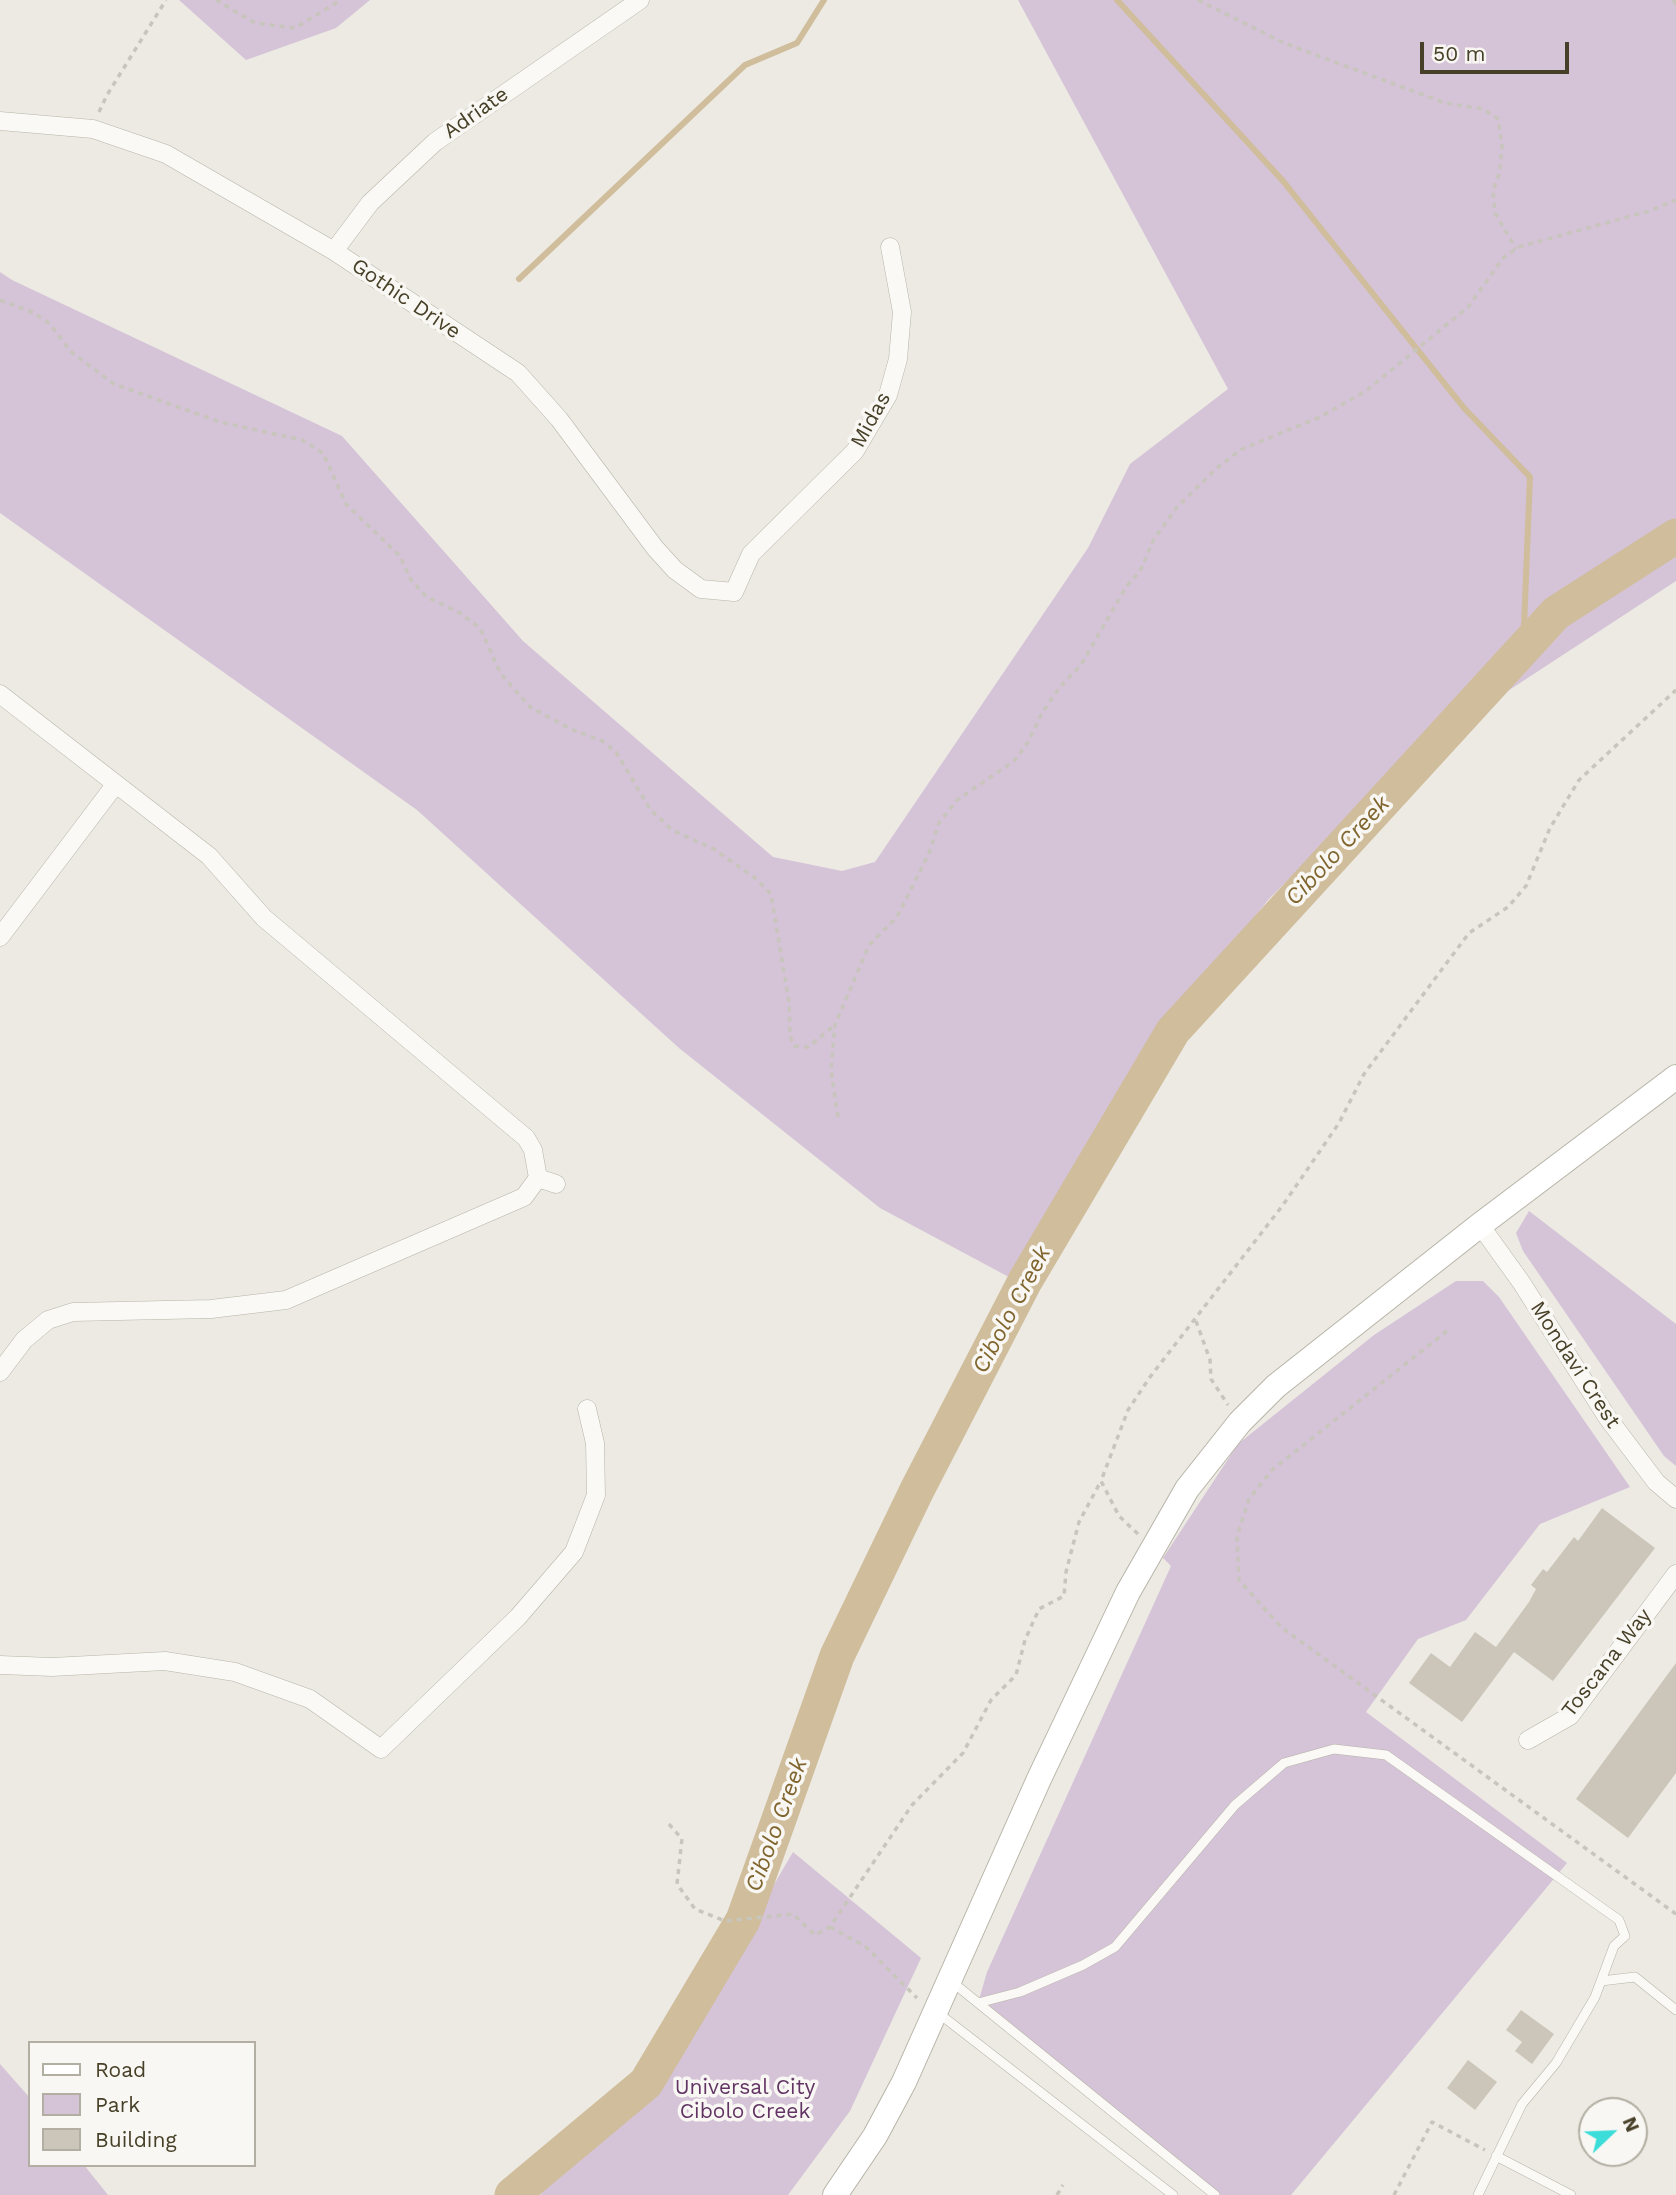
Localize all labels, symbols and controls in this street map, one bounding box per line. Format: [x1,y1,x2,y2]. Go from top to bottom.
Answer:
scale bar [1424,28,1573,72]
text: 50 m [1433,41,1485,66]
street label: Adriate [439,82,513,144]
street label: Gothic Drive [347,253,465,345]
street label: Midas [846,388,896,452]
water label: Cibolo Creek [1280,790,1396,912]
water label: Cibolo Creek [967,1242,1057,1378]
street label: Mondavi Crest [1525,1297,1625,1433]
street label: Toscana Way [1557,1604,1657,1722]
water label: Cibolo Creek [740,1754,814,1896]
legend [28,2041,256,2167]
text: Road [95,2057,146,2082]
park label: Universal City Cibolo Creek [675,2075,815,2125]
text: Park [95,2092,140,2117]
north arrow [1578,2097,1648,2167]
text: N [1618,2113,1644,2135]
text: Building [95,2127,177,2152]

